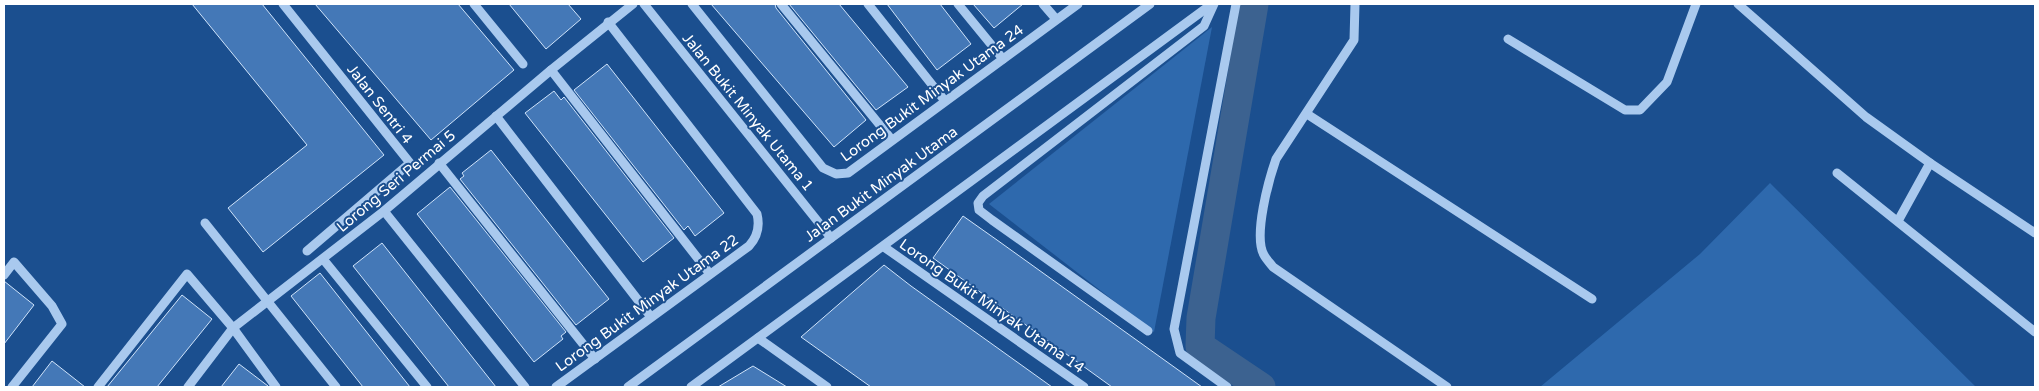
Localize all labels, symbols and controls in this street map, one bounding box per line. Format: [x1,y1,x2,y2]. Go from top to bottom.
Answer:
street label: Lorong Bukit Minyak Utama 24 [837,21,1027,165]
street label: Jalan Bukit Minyak Utama 1 [679,29,817,195]
street label: Jalan Sentri 4 [343,61,417,147]
street label: Jalan Bukit Minyak Utama [801,122,961,246]
street label: Lorong Seri Permai 5 [333,126,459,236]
street label: Lorong Bukit Minyak Utama 22 [552,231,742,375]
street label: Lorong Bukit Minyak Utama 14 [896,235,1088,377]

